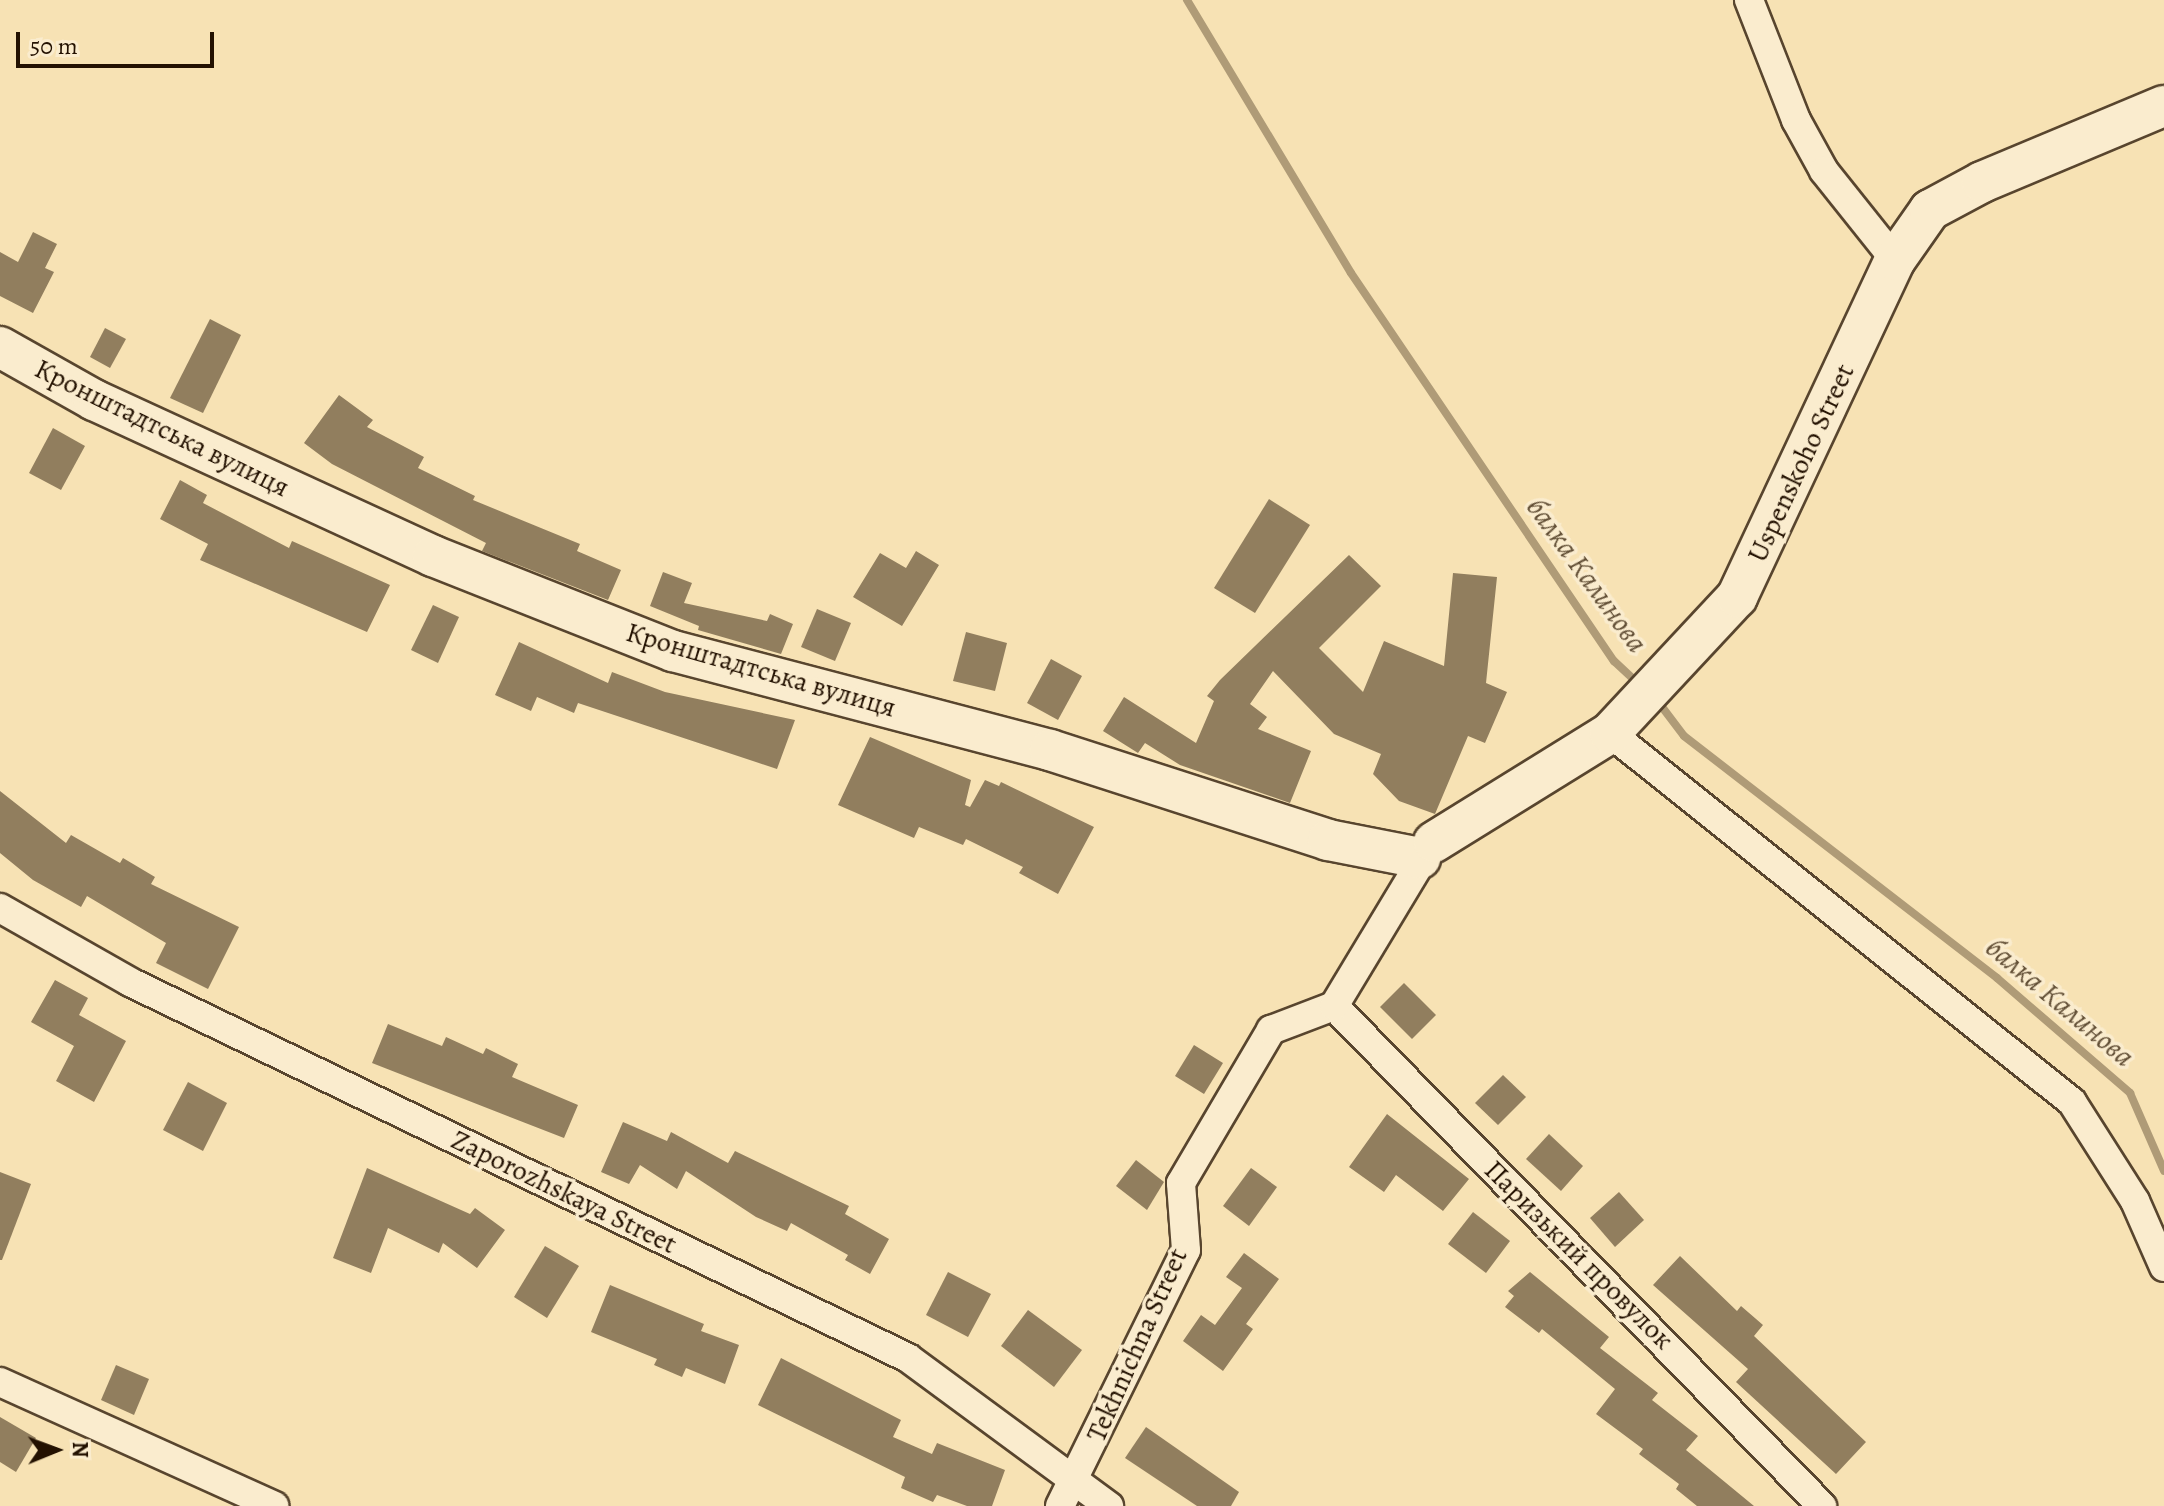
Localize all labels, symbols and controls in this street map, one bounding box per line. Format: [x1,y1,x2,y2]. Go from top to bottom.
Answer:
scale bar [20,16,218,66]
text: 50 m [30,30,78,62]
street label: Кронштадтська вулиця [29,352,295,504]
street label: Uspenskoho Street [1740,359,1862,567]
water label: балка Калинова [1519,490,1655,660]
street label: Кронштадтська вулиця [622,615,900,725]
water label: балка Калинова [1978,929,2142,1075]
street label: Zaporozhskaya Street [446,1123,682,1261]
street label: Паризький провулок [1477,1153,1681,1357]
street label: Tekhnichna Street [1079,1243,1195,1447]
north arrow [16,1410,96,1490]
text: N [65,1441,95,1458]

